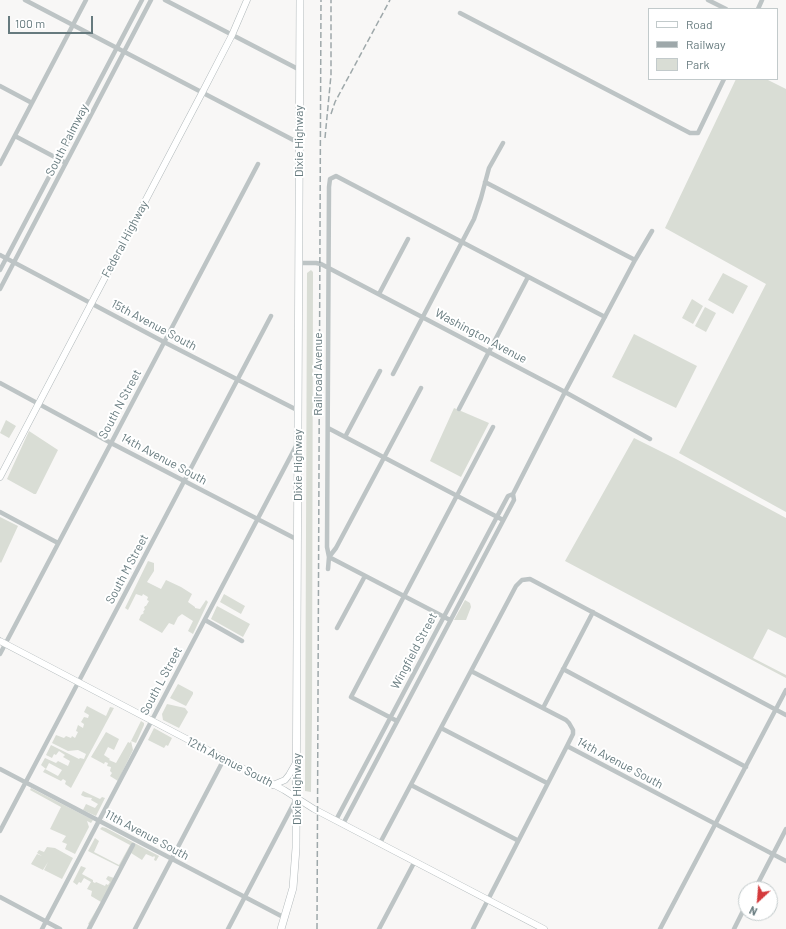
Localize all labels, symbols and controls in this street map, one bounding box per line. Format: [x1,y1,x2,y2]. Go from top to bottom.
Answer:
scale bar [10,8,95,34]
legend [648,8,778,80]
text: 100 m [15,16,45,30]
text: Road [686,17,713,31]
text: Railway [686,37,725,51]
text: Park [686,57,710,71]
street label: South Palmway [43,101,91,179]
street label: Dixie Highway [292,105,306,177]
street label: Federal Highway [99,198,151,280]
street label: 15th Avenue South [109,296,199,354]
street label: Washington Avenue [433,306,529,366]
street label: Railroad Avenue [311,332,325,416]
street label: South N Street [96,367,144,441]
street label: Dixie Highway [291,429,305,501]
street label: 14th Avenue South [119,430,209,488]
street label: South M Street [103,532,151,606]
street label: Wingfield Street [388,610,440,692]
street label: South L Street [137,644,185,718]
street label: 12th Avenue South [184,734,276,790]
street label: 14th Avenue South [575,734,665,792]
street label: Dixie Highway [290,753,304,825]
street label: 11th Avenue South [103,807,191,863]
north arrow [738,881,778,921]
text: N [747,904,759,919]

